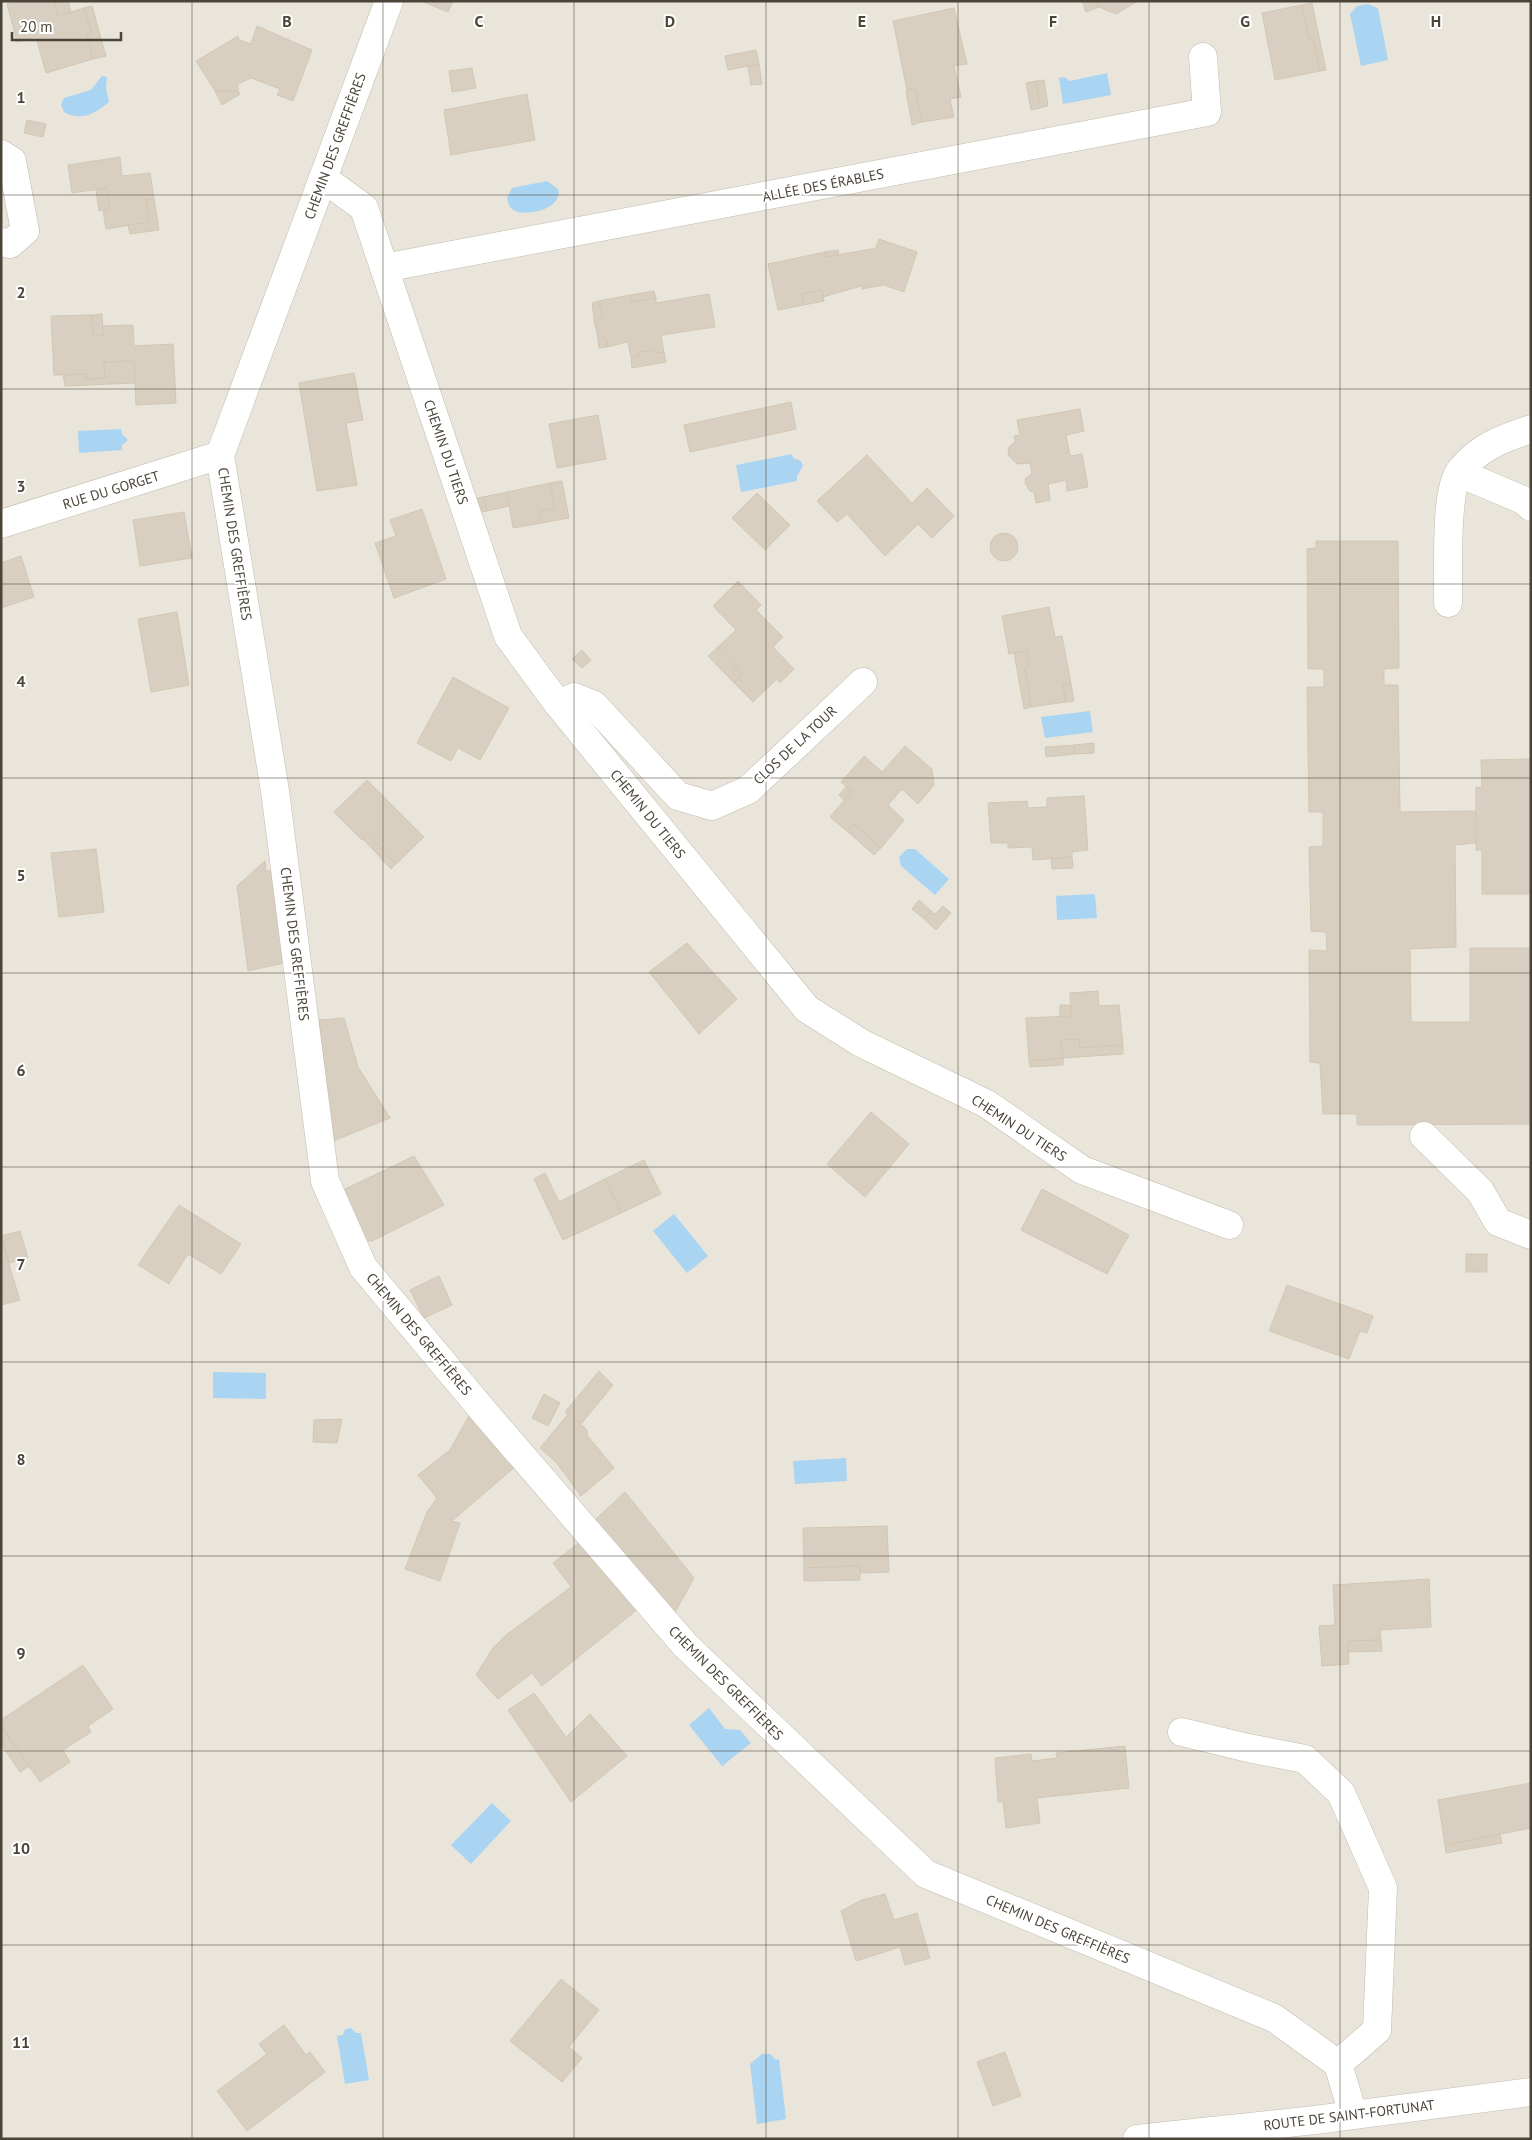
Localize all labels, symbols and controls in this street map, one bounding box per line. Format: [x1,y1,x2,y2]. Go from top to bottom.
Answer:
scale bar [12,10,121,42]
text: B [282,11,292,31]
text: C [475,11,484,31]
text: D [665,11,675,31]
text: E [858,11,866,31]
text: F [1049,11,1057,31]
text: G [1240,11,1250,31]
text: H [1431,11,1441,31]
text: 20 m [20,17,53,36]
street label: CHEMIN DES GREFFIÈRES [300,70,370,222]
text: 1 [16,87,26,107]
street label: ALLÉE DES ÉRABLES [761,164,885,206]
text: 2 [16,282,26,302]
street label: CHEMIN DU TIERS [420,397,472,507]
street label: CHEMIN DES GREFFIÈRES [214,466,256,622]
street label: RUE DU GORGET [60,467,162,513]
text: 3 [16,476,26,496]
text: 4 [16,671,26,691]
street label: CLOS DE LA TOUR [749,702,841,788]
street label: CHEMIN DU TIERS [606,766,690,862]
text: 5 [16,865,26,885]
street label: CHEMIN DES GREFFIÈRES [277,866,313,1022]
text: 6 [16,1060,26,1080]
street label: CHEMIN DU TIERS [968,1091,1070,1165]
text: 7 [16,1254,26,1274]
street label: CHEMIN DES GREFFIÈRES [362,1269,476,1399]
text: 8 [16,1449,26,1469]
street label: CHEMIN DES GREFFIÈRES [665,1622,787,1744]
text: 9 [16,1643,26,1663]
text: 10 [12,1838,30,1858]
street label: CHEMIN DES GREFFIÈRES [983,1890,1133,1968]
text: 11 [12,2032,30,2052]
street label: ROUTE DE SAINT-FORTUNAT [1262,2096,1436,2134]

